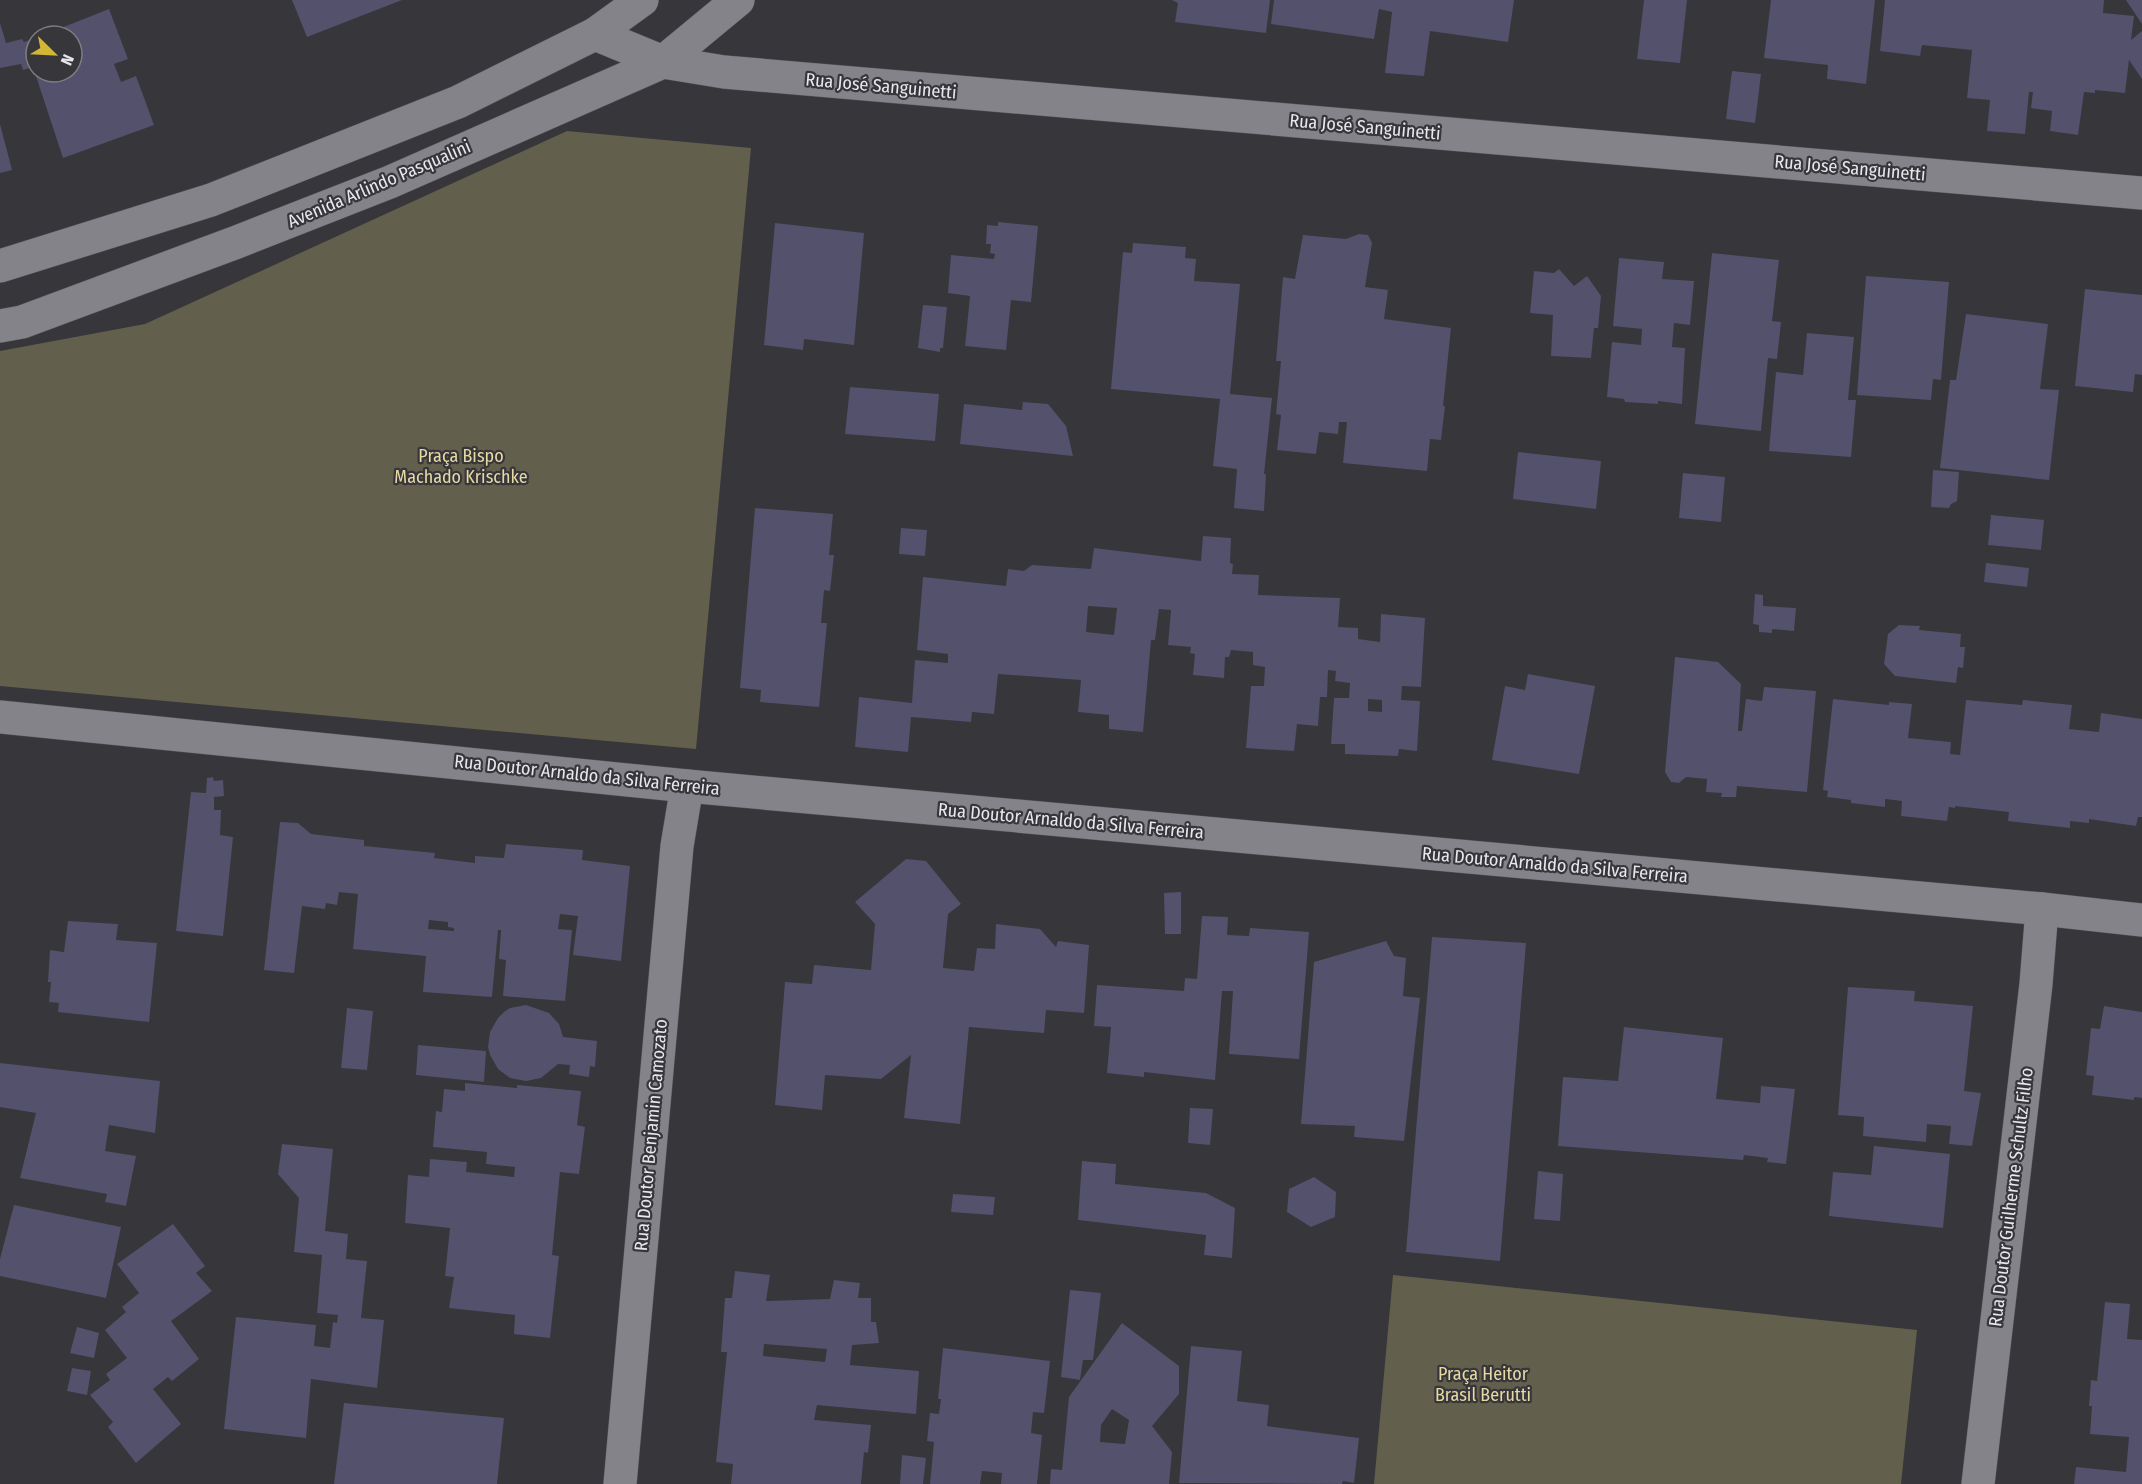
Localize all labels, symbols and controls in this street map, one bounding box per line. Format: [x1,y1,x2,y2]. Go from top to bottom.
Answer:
north arrow [24,24,84,84]
text: N [57,52,78,68]
street label: Rua José Sanguinetti [805,68,957,104]
street label: Rua José Sanguinetti [1289,109,1441,145]
street label: Avenida Arlindo Pasqualini [284,135,474,233]
street label: Rua José Sanguinetti [1774,150,1926,186]
park label: Praça Bispo Machado Krischke [394,445,528,488]
street label: Rua Doutor Arnaldo da Silva Ferreira [453,750,721,800]
street label: Rua Doutor Arnaldo da Silva Ferreira [937,798,1205,844]
street label: Rua Doutor Arnaldo da Silva Ferreira [1421,842,1689,888]
street label: Rua Doutor Benjamin Camozato [630,1018,672,1252]
street label: Rua Doutor Guilherme Schultz Filho [1984,1066,2038,1328]
park label: Praça Heitor Brasil Berutti [1435,1363,1531,1406]

